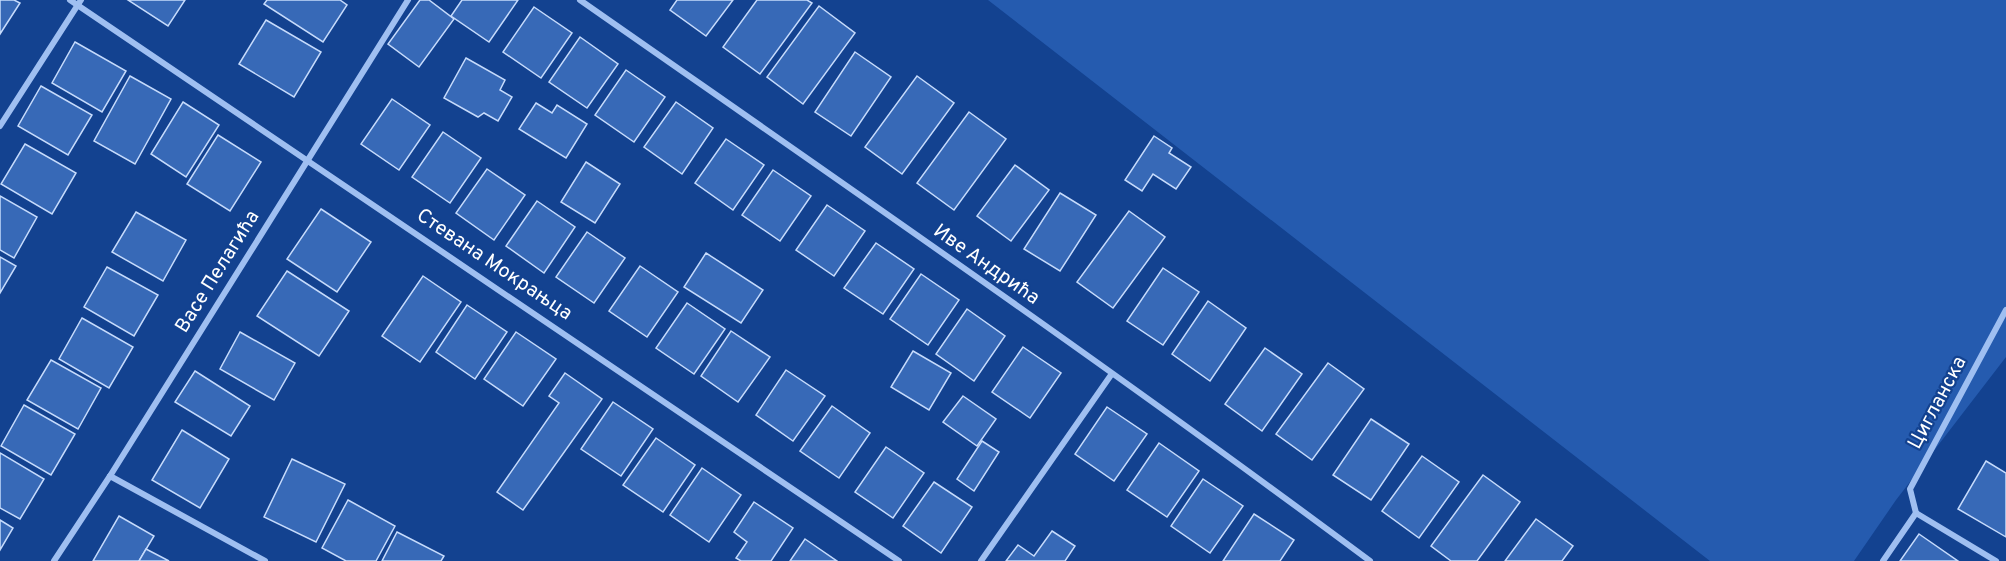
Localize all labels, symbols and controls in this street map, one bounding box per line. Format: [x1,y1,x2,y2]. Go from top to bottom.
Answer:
street label: Стевана Мокрањца [411,203,577,327]
street label: Васе Пелагића [170,206,266,338]
street label: Иве Андрића [928,219,1044,311]
street label: Цигланска [1903,352,1973,454]

